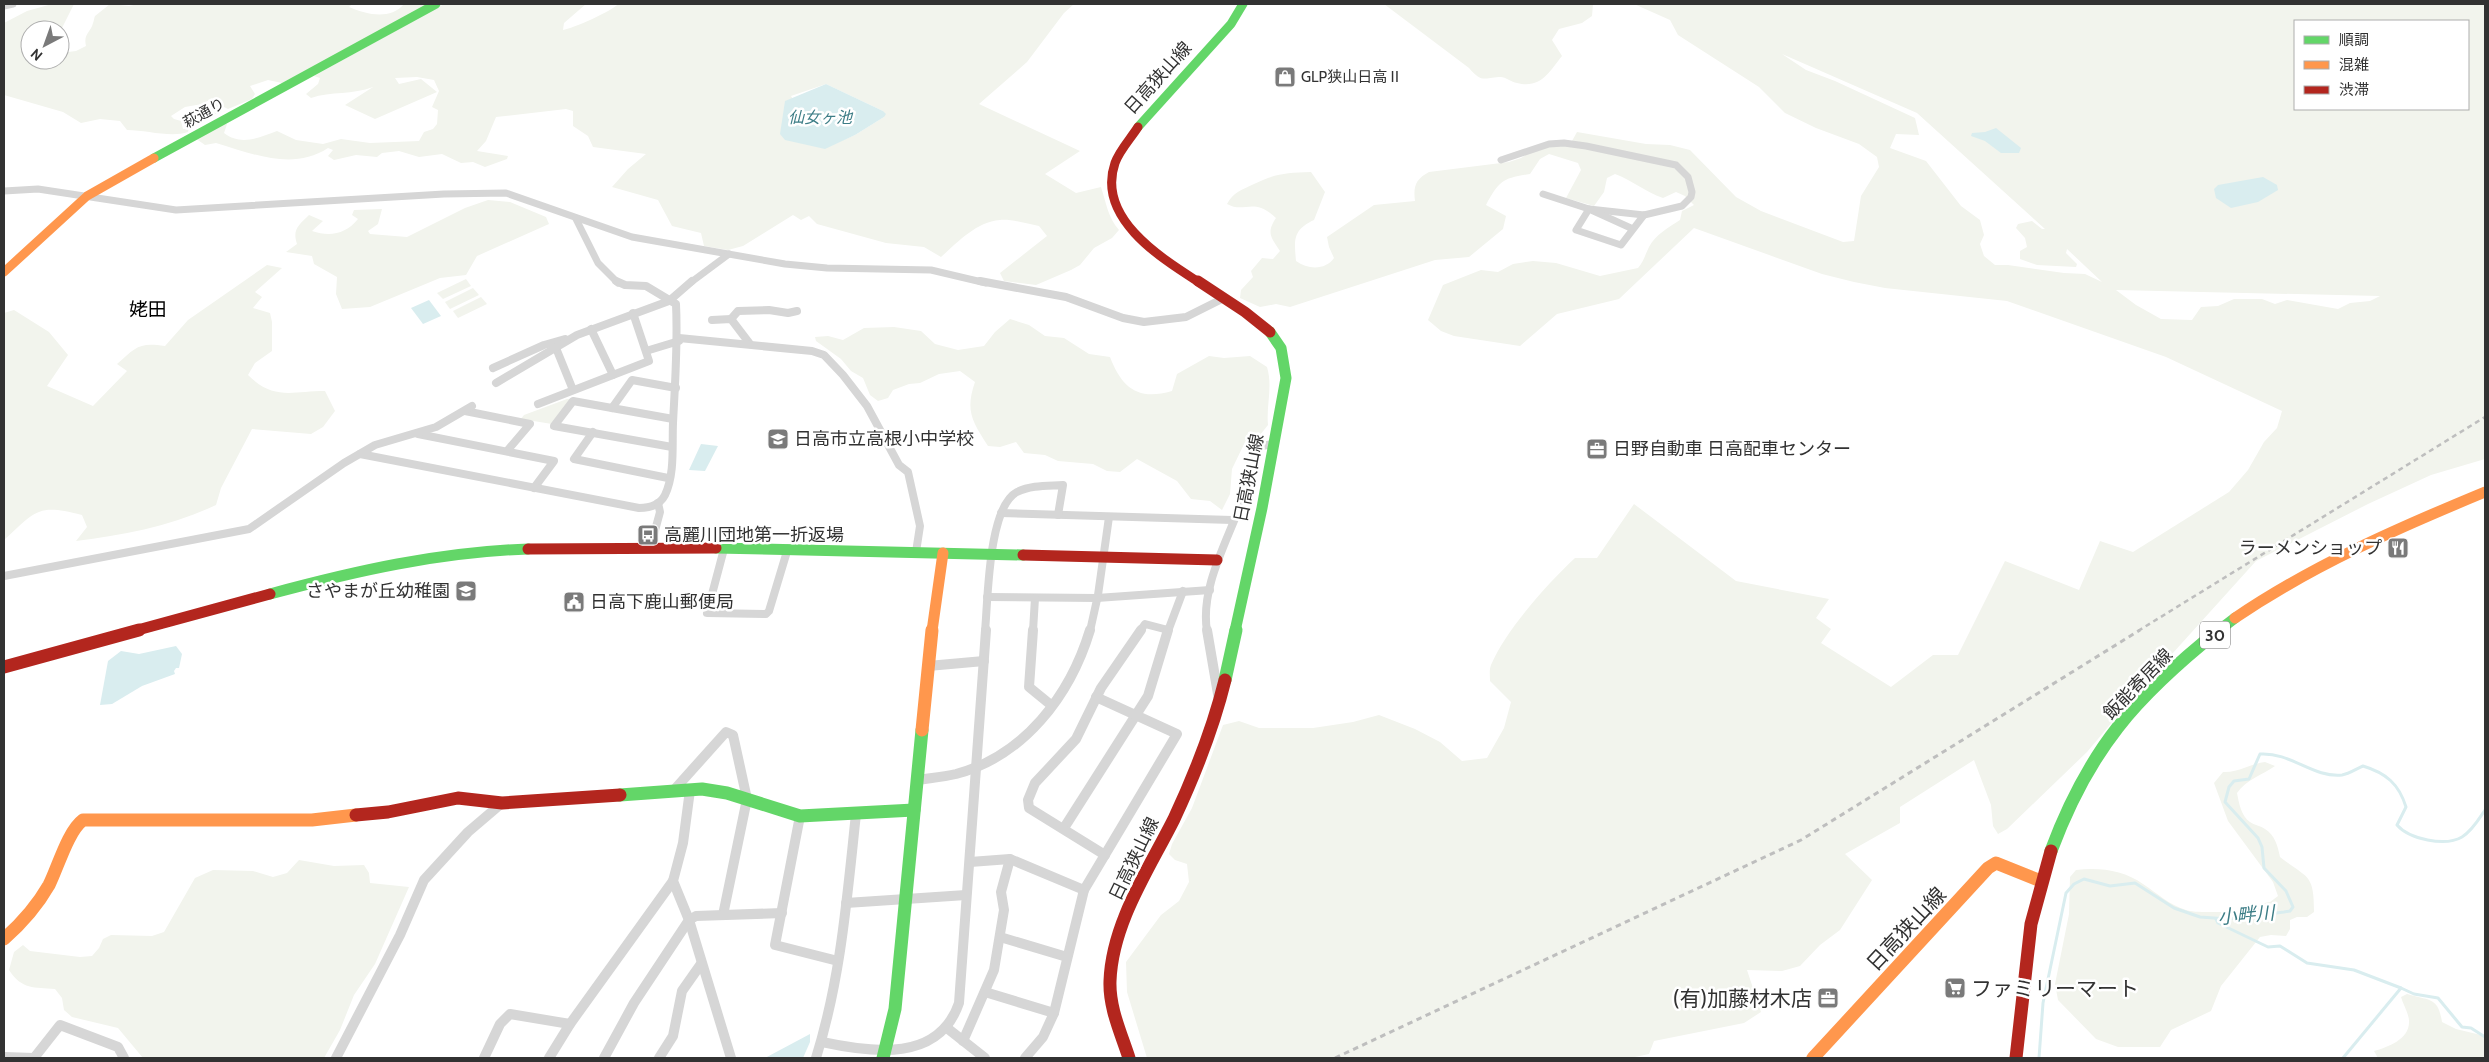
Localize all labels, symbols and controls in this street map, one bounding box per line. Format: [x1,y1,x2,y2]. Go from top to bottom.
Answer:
north arrow [20,20,70,70]
legend [2294,20,2469,110]
text: 順調 [2339,31,2369,49]
street label: 日高狭山線 [1120,37,1196,119]
text: N [27,45,46,65]
text: 混雑 [2339,56,2369,74]
shop icon: GLP狭山日高Ⅱ [1273,65,1297,89]
place label: GLP狭山日高Ⅱ [1301,68,1402,86]
text: 渋滞 [2339,81,2369,99]
street label: 萩通り [180,94,228,132]
water label: 仙女ヶ池 [788,108,854,127]
district label: 姥田 [129,298,167,321]
school or university icon: 日高市立高根小中学校 [766,427,790,451]
place label: 日高市立高根小中学校 [794,428,974,450]
street label: 日高狭山線 [1230,432,1268,524]
office icon: 日野自動車 日高配車センター [1585,437,1609,461]
place label: 日野自動車 日高配車センター [1613,438,1851,460]
bus stop icon: 高麗川団地第一折返場 [636,523,660,547]
place label: 高麗川団地第一折返場 [664,524,844,546]
restaurant icon: ラーメンショップ [2386,536,2410,560]
place label: ラーメンショップ [2239,537,2382,559]
school or university icon: さやまが丘幼稚園 [454,579,478,603]
place label: さやまが丘幼稚園 [306,580,450,602]
public building icon: 日高下鹿山郵便局 [562,590,586,614]
place label: 日高下鹿山郵便局 [590,591,734,613]
road number: 30 [2200,622,2230,648]
street label: 飯能寄居線 [2099,644,2177,724]
street label: 日高狭山線 [1104,814,1164,904]
street label: 日高狭山線 [1861,882,1951,976]
water label: 小畔川 [2217,901,2277,929]
supermarket icon: ファミリーマート [1943,976,1967,1000]
place label: ファミリーマート [1971,976,2139,1001]
place label: (有)加藤材木店 [1673,986,1812,1011]
office icon: (有)加藤材木店 [1816,986,1840,1010]

